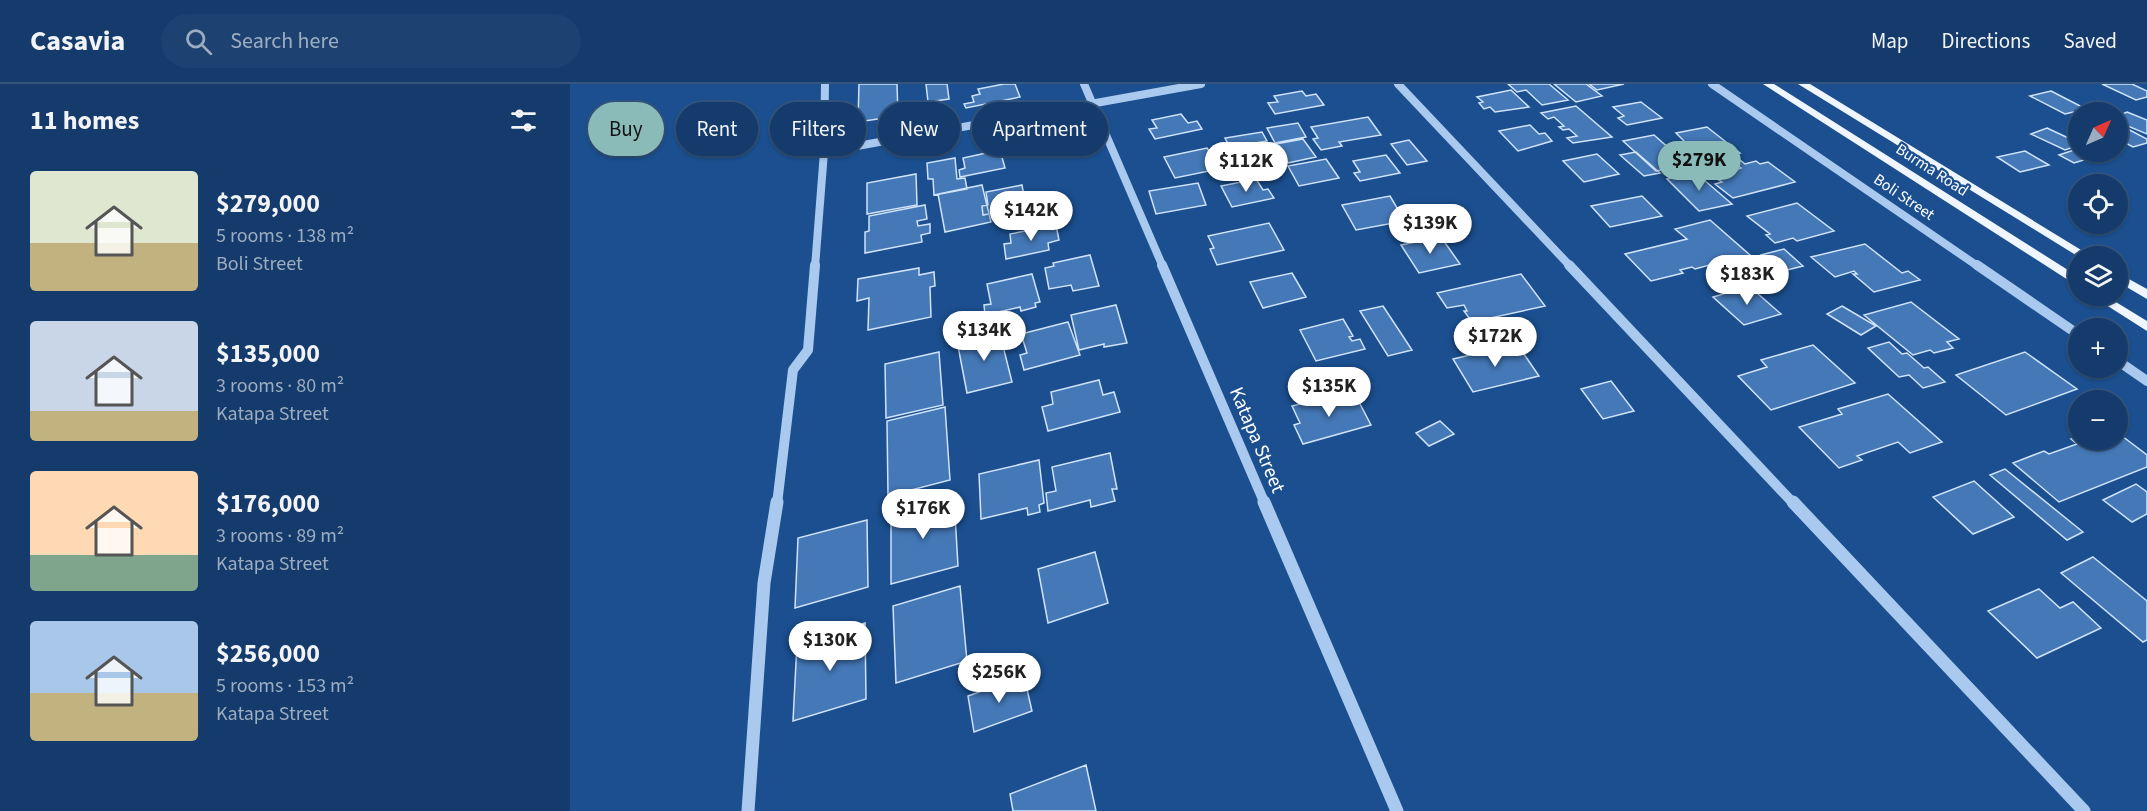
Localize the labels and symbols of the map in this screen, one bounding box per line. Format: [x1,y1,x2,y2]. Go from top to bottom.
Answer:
north arrow [2068,102,2128,162]
street label: Burma Road [1891,138,1973,202]
pin: $279K [1657,141,1741,192]
pin: $112K [1204,142,1288,193]
street label: Boli Street [1869,168,1939,226]
pin: $142K [989,191,1073,242]
pin: $139K [1388,204,1472,255]
pin: $183K [1705,255,1789,306]
pin: $134K [942,311,1026,362]
pin: $172K [1453,317,1537,368]
pin: $135K [1287,367,1371,418]
street label: Katapa Street [1222,383,1292,498]
pin: $176K [881,489,965,540]
pin: $130K [788,621,872,672]
pin: $256K [957,653,1041,704]

